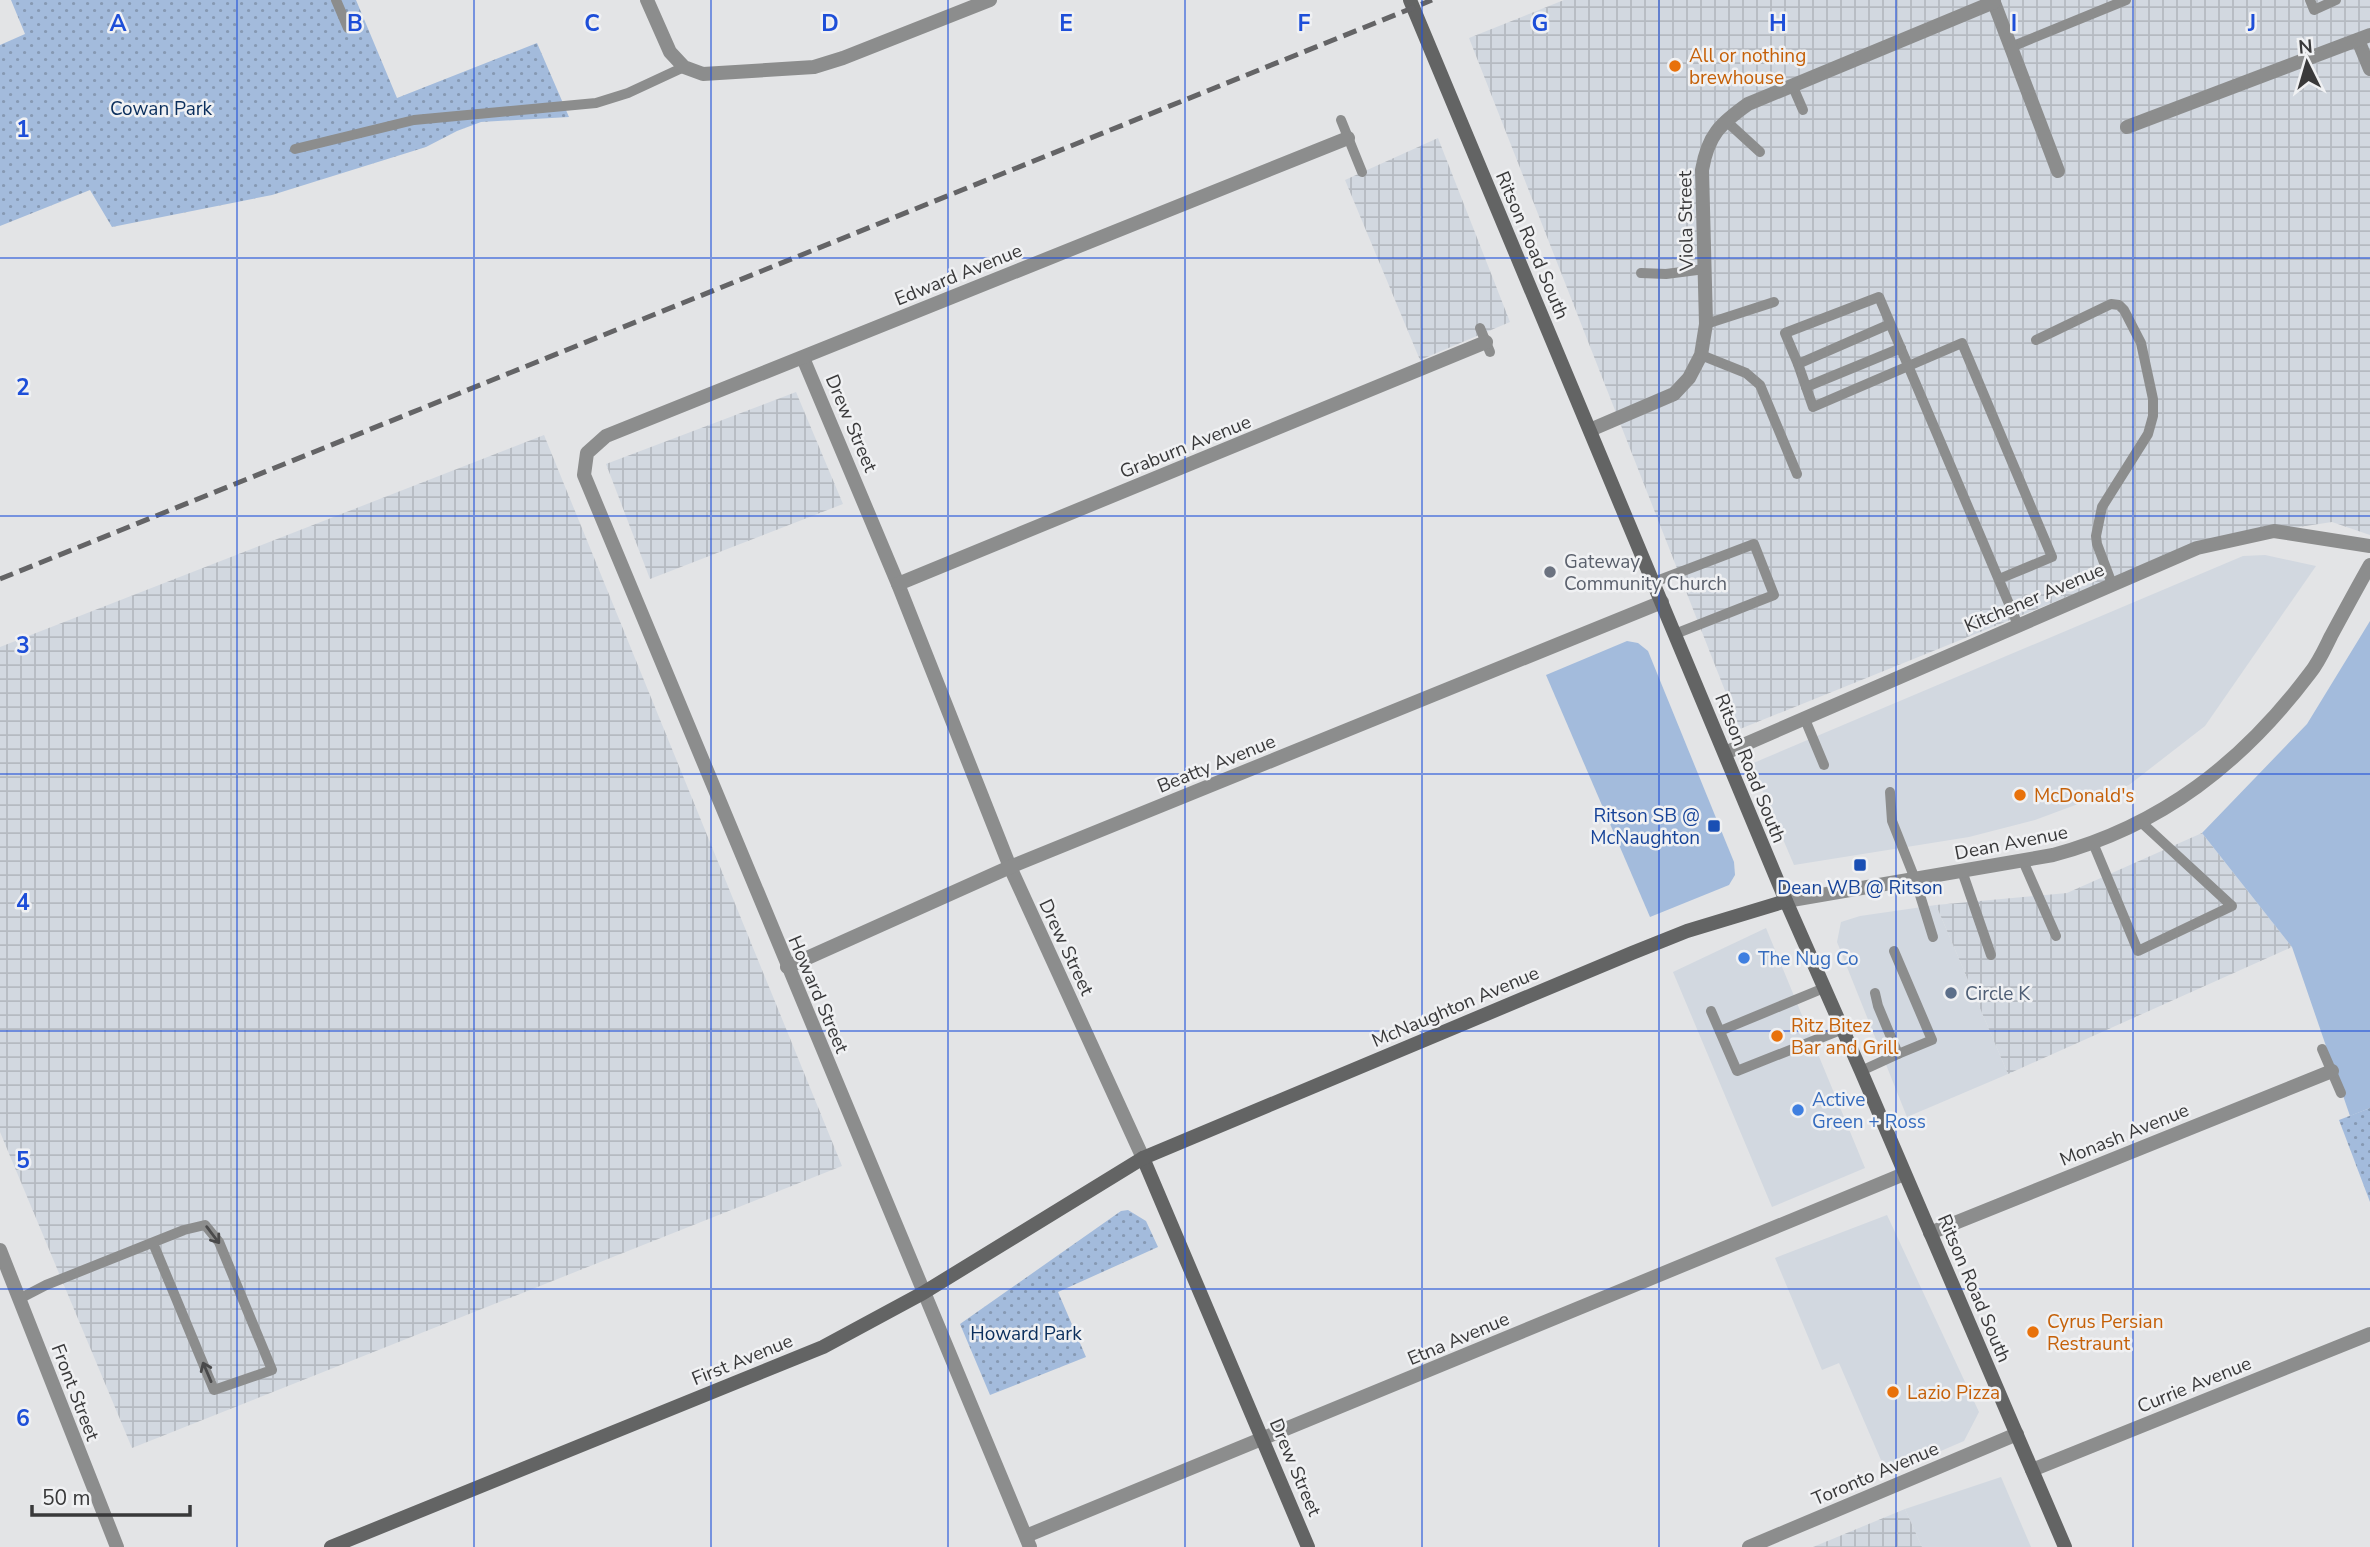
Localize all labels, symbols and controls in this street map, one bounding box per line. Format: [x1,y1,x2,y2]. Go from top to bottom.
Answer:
text: A [109,8,127,39]
text: B [347,8,363,39]
text: C [584,8,600,39]
text: D [821,8,839,39]
text: E [1059,8,1073,39]
text: F [1298,8,1311,39]
text: G [1532,8,1548,39]
text: H [1769,8,1787,39]
text: I [2011,8,2017,39]
text: J [2247,8,2256,39]
north arrow [2272,28,2342,98]
text: N [2297,33,2314,61]
place label: All or nothing brewhouse [1689,43,1806,91]
marker: All or nothing brewhouse [1667,58,1683,74]
park label: Cowan Park [110,96,213,122]
text: 1 [16,114,30,145]
street label: Ritson Road South [1489,167,1575,323]
street label: Viola Street [1672,170,1700,272]
street label: Edward Avenue [891,238,1026,312]
street label: Drew Street [819,371,883,476]
text: 2 [16,372,30,403]
street label: Graburn Avenue [1116,409,1255,485]
place label: Gateway Community Church [1564,549,1727,597]
street label: Kitchener Avenue [1960,557,2108,639]
marker: Gateway Community Church [1542,564,1558,580]
text: 3 [16,630,30,661]
street label: Ritson Road South [1708,690,1792,847]
street label: Beatty Avenue [1153,728,1279,799]
place label: McDonald's [2034,783,2135,809]
marker: McDonald's [2012,787,2028,803]
place label: Ritson SB @ McNaughton [1590,803,1700,851]
marker: Ritson SB @ McNaughton [1706,818,1722,834]
street label: Dean Avenue [1952,819,2070,867]
marker: Dean WB @ Ritson [1852,857,1868,873]
place label: Dean WB @ Ritson [1777,875,1943,901]
text: 4 [16,887,30,918]
street label: Drew Street [1032,895,1100,1000]
street label: Howard Street [782,932,855,1057]
place label: The Nug Co [1758,946,1859,972]
marker: The Nug Co [1736,950,1752,966]
street label: McNaughton Avenue [1368,960,1543,1054]
place label: Circle K [1965,981,2031,1007]
marker: Circle K [1943,985,1959,1001]
place label: Ritz Bitez Bar and Grill [1791,1013,1899,1061]
marker: Ritz Bitez Bar and Grill [1769,1028,1785,1044]
place label: Active Green + Ross [1812,1087,1926,1135]
street label: Monash Avenue [2056,1097,2193,1173]
marker: Active Green + Ross [1790,1102,1806,1118]
text: 5 [16,1145,30,1176]
street label: Ritson Road South [1931,1210,2017,1366]
one-way arrow [205,1226,220,1244]
street label: Etna Avenue [1404,1306,1513,1372]
place label: Cyrus Persian Restraunt [2047,1309,2163,1357]
park label: Howard Park [970,1321,1082,1347]
marker: Cyrus Persian Restraunt [2025,1324,2041,1340]
street label: First Avenue [688,1328,797,1392]
street label: Front Street [45,1340,106,1445]
street label: Currie Avenue [2133,1350,2255,1420]
one-way arrow [200,1361,213,1383]
place label: Lazio Pizza [1907,1380,2000,1406]
marker: Lazio Pizza [1885,1384,1901,1400]
text: 6 [16,1403,30,1434]
street label: Drew Street [1263,1415,1327,1520]
street label: Toronto Avenue [1808,1436,1943,1512]
scale bar [32,1474,189,1518]
text: 50 m [42,1484,91,1512]

